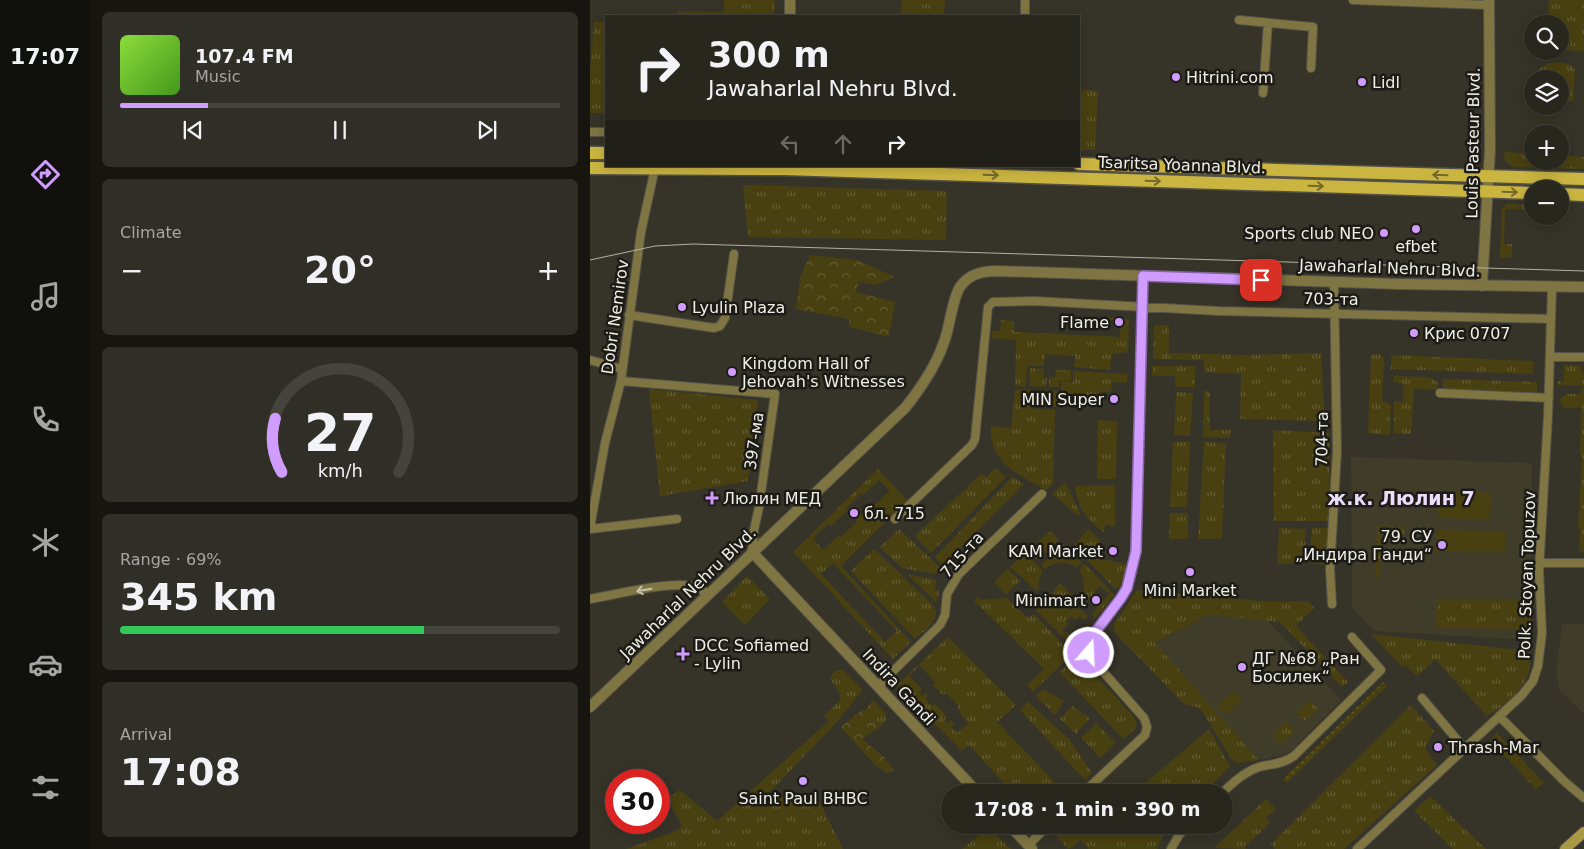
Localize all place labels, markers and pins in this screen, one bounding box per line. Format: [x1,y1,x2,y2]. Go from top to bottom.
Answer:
place label: Hitrini.com [1186,68,1274,87]
marker: Hitrini.com [1170,71,1182,83]
place label: Lidl [1372,73,1400,92]
marker: Lidl [1356,76,1368,88]
marker: efbet [1410,223,1422,235]
place label: Sports club NEO [1244,224,1374,243]
marker: Sports club NEO [1378,227,1390,239]
place label: efbet [1395,237,1437,256]
pin [1240,259,1282,301]
place label: Lyulin Plaza [692,298,785,317]
marker: Lyulin Plaza [676,301,688,313]
place label: Flame [1060,313,1109,332]
marker: Flame [1113,316,1125,328]
place label: Крис 0707 [1424,324,1511,343]
marker: Крис 0707 [1408,327,1420,339]
place label: Kingdom Hall of Jehovah's Witnesses [741,354,905,391]
marker: Kingdom Hall of Jehovah's Witnesses [726,366,738,378]
place label: MIN Super [1022,390,1104,409]
marker: MIN Super [1108,393,1120,405]
place label: Люлин МЕД [723,489,821,508]
marker: Люлин МЕД [705,491,719,505]
place label: бл. 715 [864,504,925,523]
marker: бл. 715 [848,507,860,519]
place label: 79. СУ „Индира Ганди“ [1295,527,1432,564]
marker: 79. СУ „Индира Ганди“ [1436,539,1448,551]
place label: KAM Market [1008,542,1103,561]
marker: KAM Market [1107,545,1119,557]
marker: Mini Market [1184,566,1196,578]
place label: Mini Market [1144,581,1236,600]
place label: Minimart [1015,591,1086,610]
marker: Minimart [1090,594,1102,606]
place label: DCC Sofiamed - Lylin [694,636,809,673]
marker: DCC Sofiamed - Lylin [676,647,690,661]
place label: ДГ №68 „Ран Босилек“ [1252,649,1360,686]
marker: ДГ №68 „Ран Босилек“ [1236,661,1248,673]
place label: Thrash-Mar [1447,738,1539,757]
marker: Thrash-Mar [1432,741,1444,753]
marker: Saint Paul BHBC [797,775,809,787]
place label: Saint Paul BHBC [738,789,868,808]

